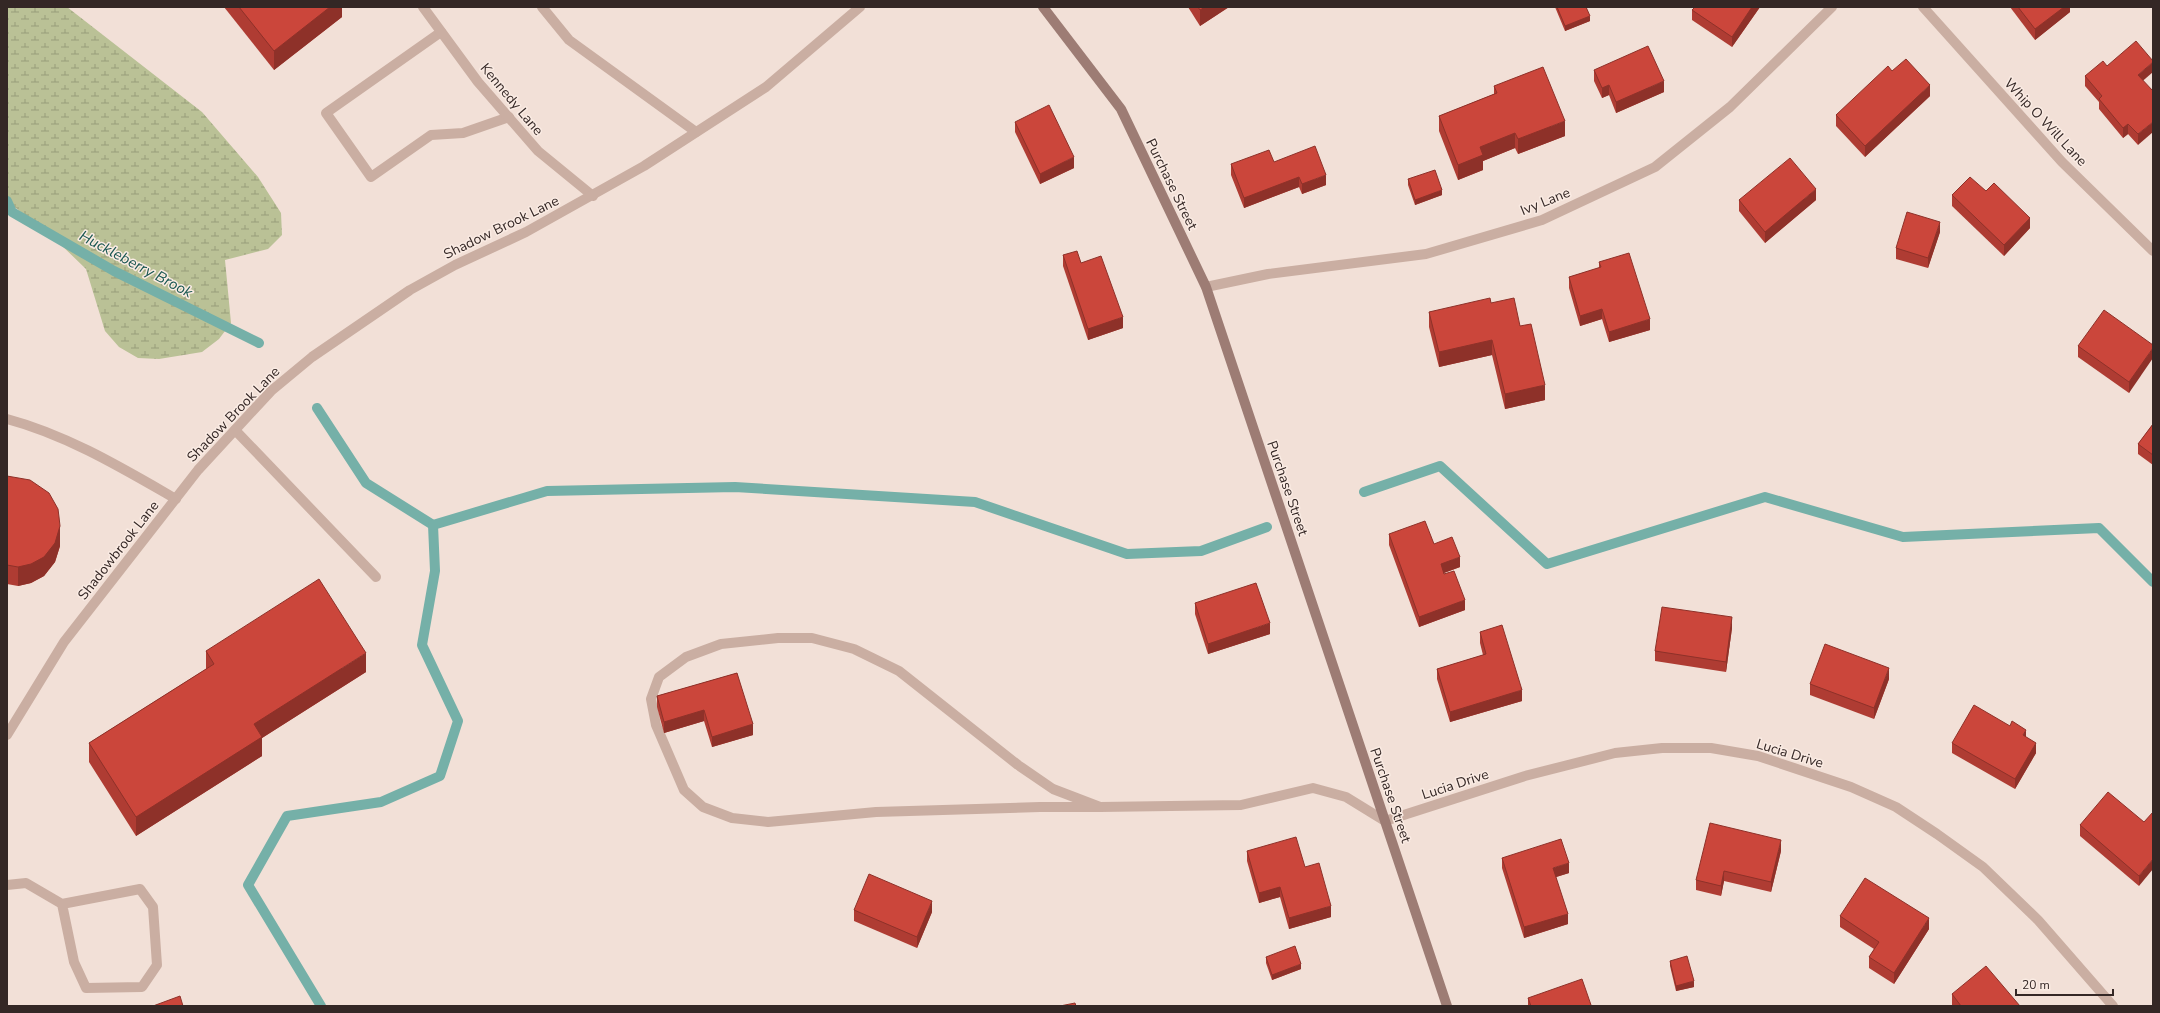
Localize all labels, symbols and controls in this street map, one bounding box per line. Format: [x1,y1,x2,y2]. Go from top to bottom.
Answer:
street label: Kennedy Lane [476,59,547,139]
street label: Whip O Will Lane [2000,74,2091,170]
street label: Purchase Street [1141,135,1202,233]
street label: Ivy Lane [1517,183,1573,220]
street label: Shadow Brook Lane [440,191,562,264]
water label: Huckleberry Brook [76,226,197,303]
street label: Shadow Brook Lane [183,362,284,466]
street label: Purchase Street [1262,438,1313,538]
street label: Shadowbrook Lane [74,497,163,604]
street label: Lucia Drive [1754,734,1826,773]
street label: Purchase Street [1365,745,1416,845]
street label: Lucia Drive [1419,765,1491,804]
scale bar [2016,971,2113,997]
text: 20 m [2022,977,2050,993]

